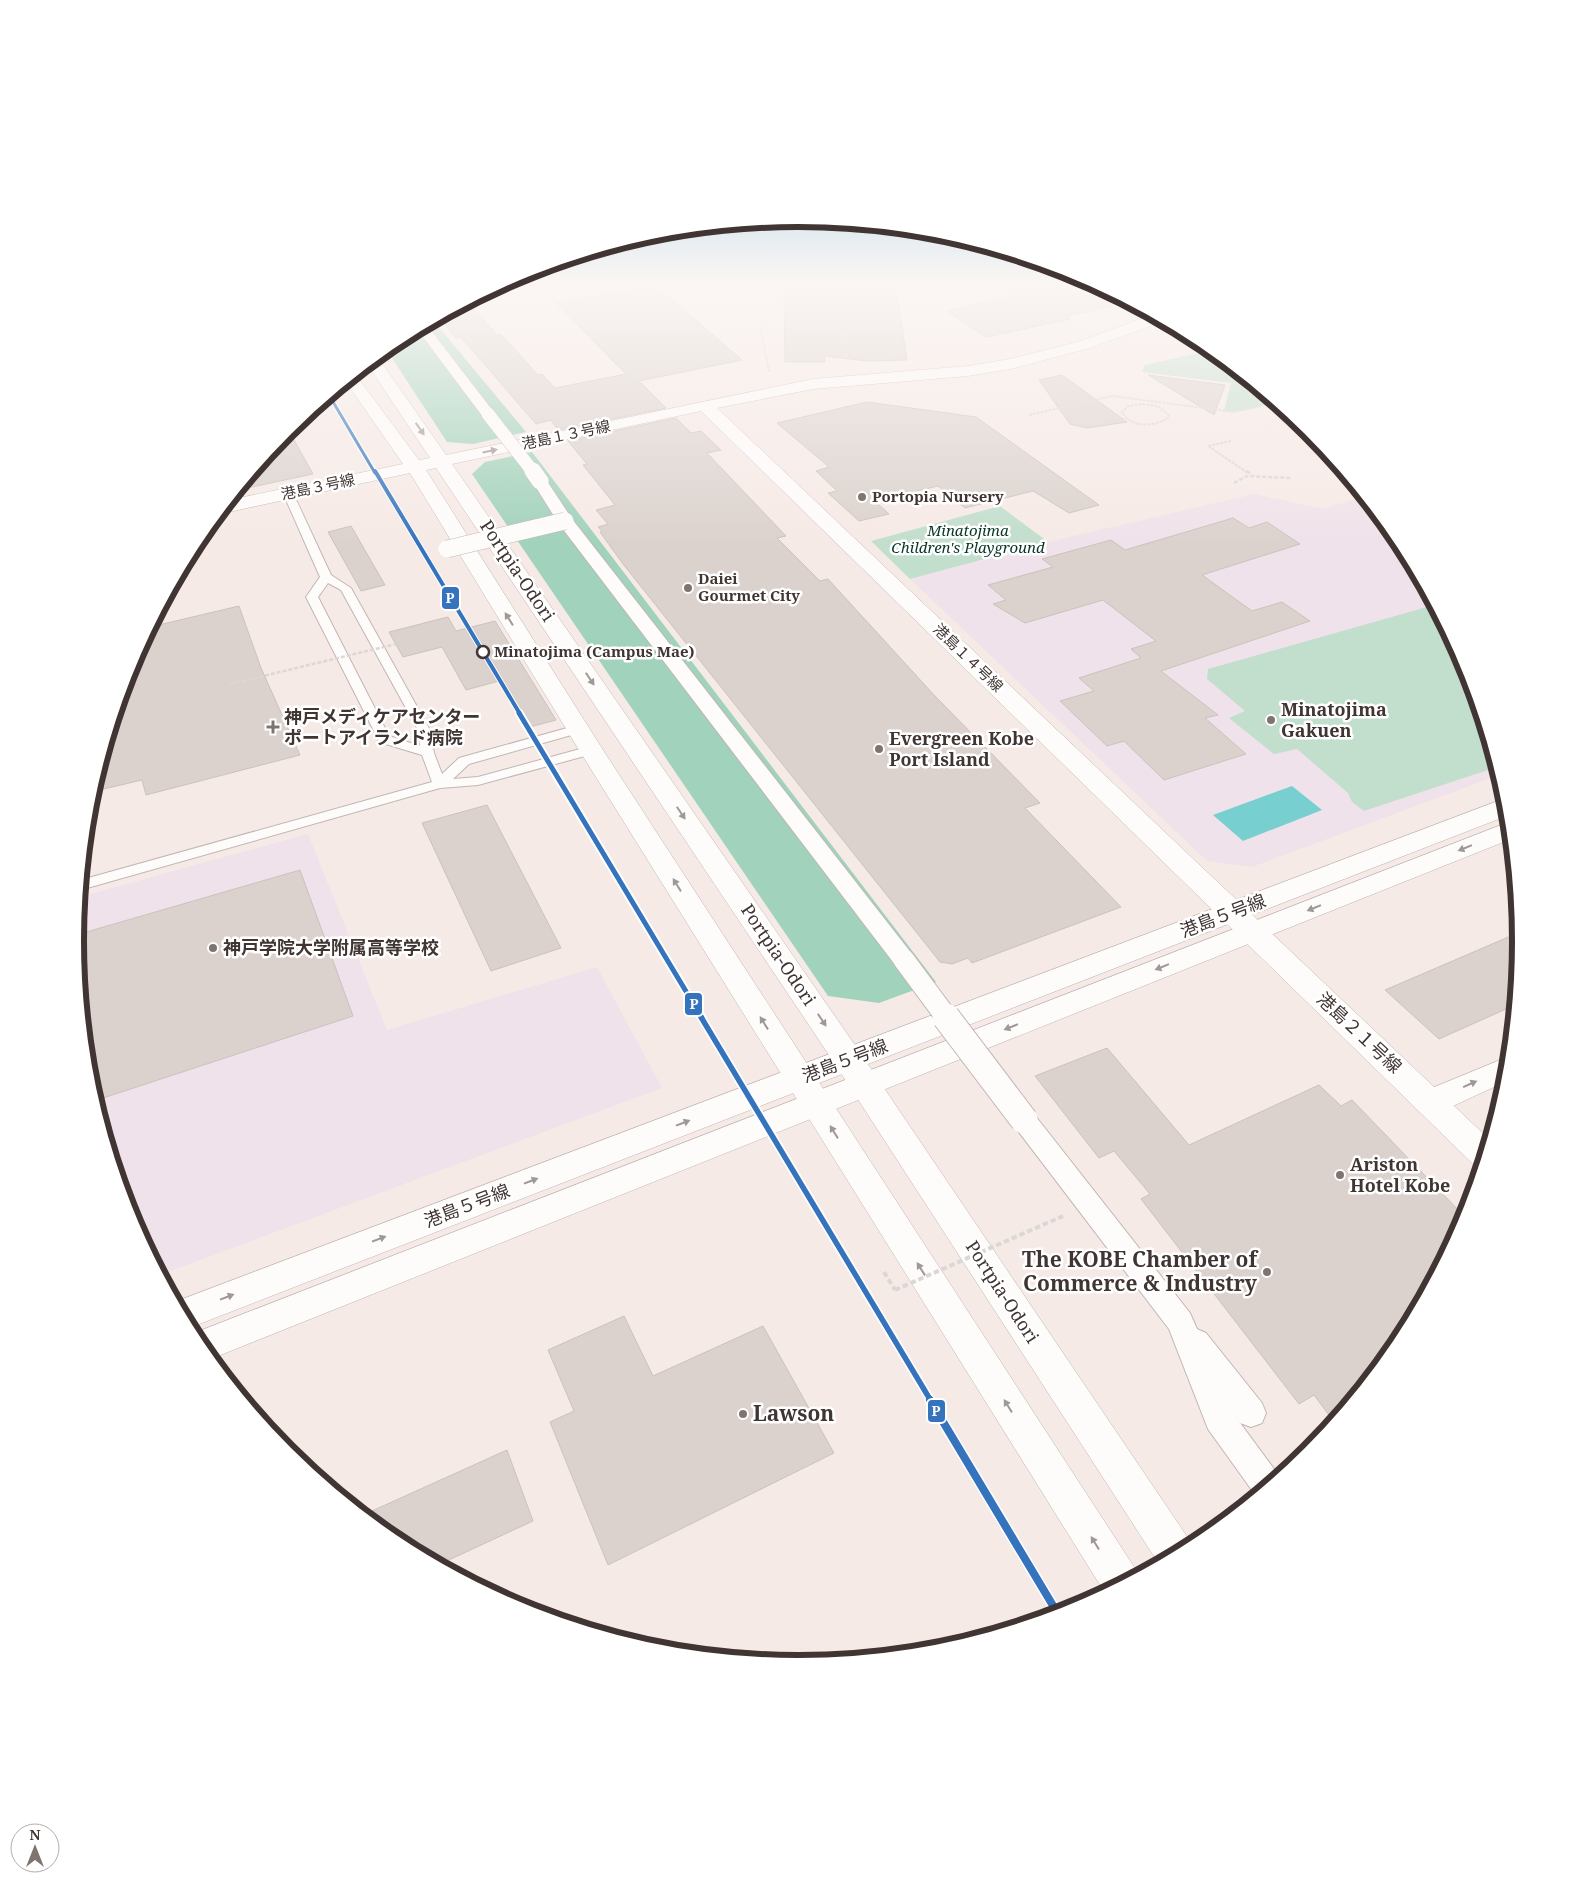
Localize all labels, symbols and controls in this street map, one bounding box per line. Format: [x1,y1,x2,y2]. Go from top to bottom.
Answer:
street label: 港島１３号線 [520,415,612,453]
one-way arrow [415,422,425,436]
one-way arrow [482,447,497,455]
street label: 港島３号線 [279,468,357,504]
place label: Portopia Nursery [872,486,1004,506]
marker: Portopia Nursery [856,491,868,503]
street label: Portpia-Odori [475,515,561,626]
park label: Minatojima Children's Playground [891,520,1045,557]
place label: Daiei Gourmet City [698,568,800,605]
marker: Daiei Gourmet City [682,582,694,594]
line badge: P [441,586,460,610]
text: P [446,588,455,607]
one-way arrow [505,613,514,626]
street label: 港島１４号線 [929,619,1008,696]
place label: Minatojima (Campus Mae) [494,641,695,661]
marker: Minatojima (Campus Mae) [476,645,490,659]
one-way arrow [585,672,595,686]
place label: Minatojima Gakuen [1281,697,1387,742]
place label: 神戸メディケアセンター ポートアイランド病院 [284,704,480,749]
marker: Minatojima Gakuen [1265,714,1277,726]
marker: 神戸メディケアセンター ポートアイランド病院 [266,720,280,734]
place label: Evergreen Kobe Port Island [889,726,1034,771]
marker: Evergreen Kobe Port Island [873,743,885,755]
one-way arrow [677,807,686,820]
one-way arrow [1457,844,1472,852]
one-way arrow [672,879,682,892]
street label: 港島５号線 [1176,888,1269,942]
street label: Portpia-Odori [736,899,822,1010]
one-way arrow [1306,904,1321,912]
place label: 神戸学院大学附属高等学校 [223,935,439,959]
marker: 神戸学院大学附属高等学校 [207,942,219,954]
one-way arrow [1154,963,1169,971]
street label: 港島２１号線 [1312,987,1407,1078]
line badge: P [684,992,703,1016]
text: P [690,994,699,1013]
one-way arrow [817,1014,827,1027]
one-way arrow [759,1016,769,1029]
one-way arrow [1003,1023,1018,1031]
street label: 港島５号線 [798,1033,891,1087]
one-way arrow [1463,1080,1477,1088]
one-way arrow [675,1119,690,1126]
one-way arrow [829,1125,838,1139]
place label: Ariston Hotel Kobe [1350,1152,1450,1197]
marker: Ariston Hotel Kobe [1334,1169,1346,1181]
one-way arrow [524,1177,539,1185]
street label: 港島５号線 [420,1178,513,1232]
one-way arrow [372,1235,387,1243]
street label: Portpia-Odori [961,1236,1045,1348]
place label: The KOBE Chamber of Commerce & Industry [1022,1245,1259,1297]
one-way arrow [916,1262,926,1276]
marker: The KOBE Chamber of Commerce & Industry [1261,1266,1273,1278]
one-way arrow [220,1293,235,1301]
place label: Lawson [753,1399,834,1427]
line badge: P [927,1399,946,1423]
one-way arrow [1003,1400,1013,1413]
text: P [932,1401,941,1420]
marker: Lawson [737,1408,749,1420]
one-way arrow [1091,1537,1100,1550]
north arrow [10,1823,60,1873]
text: N [29,1825,41,1844]

